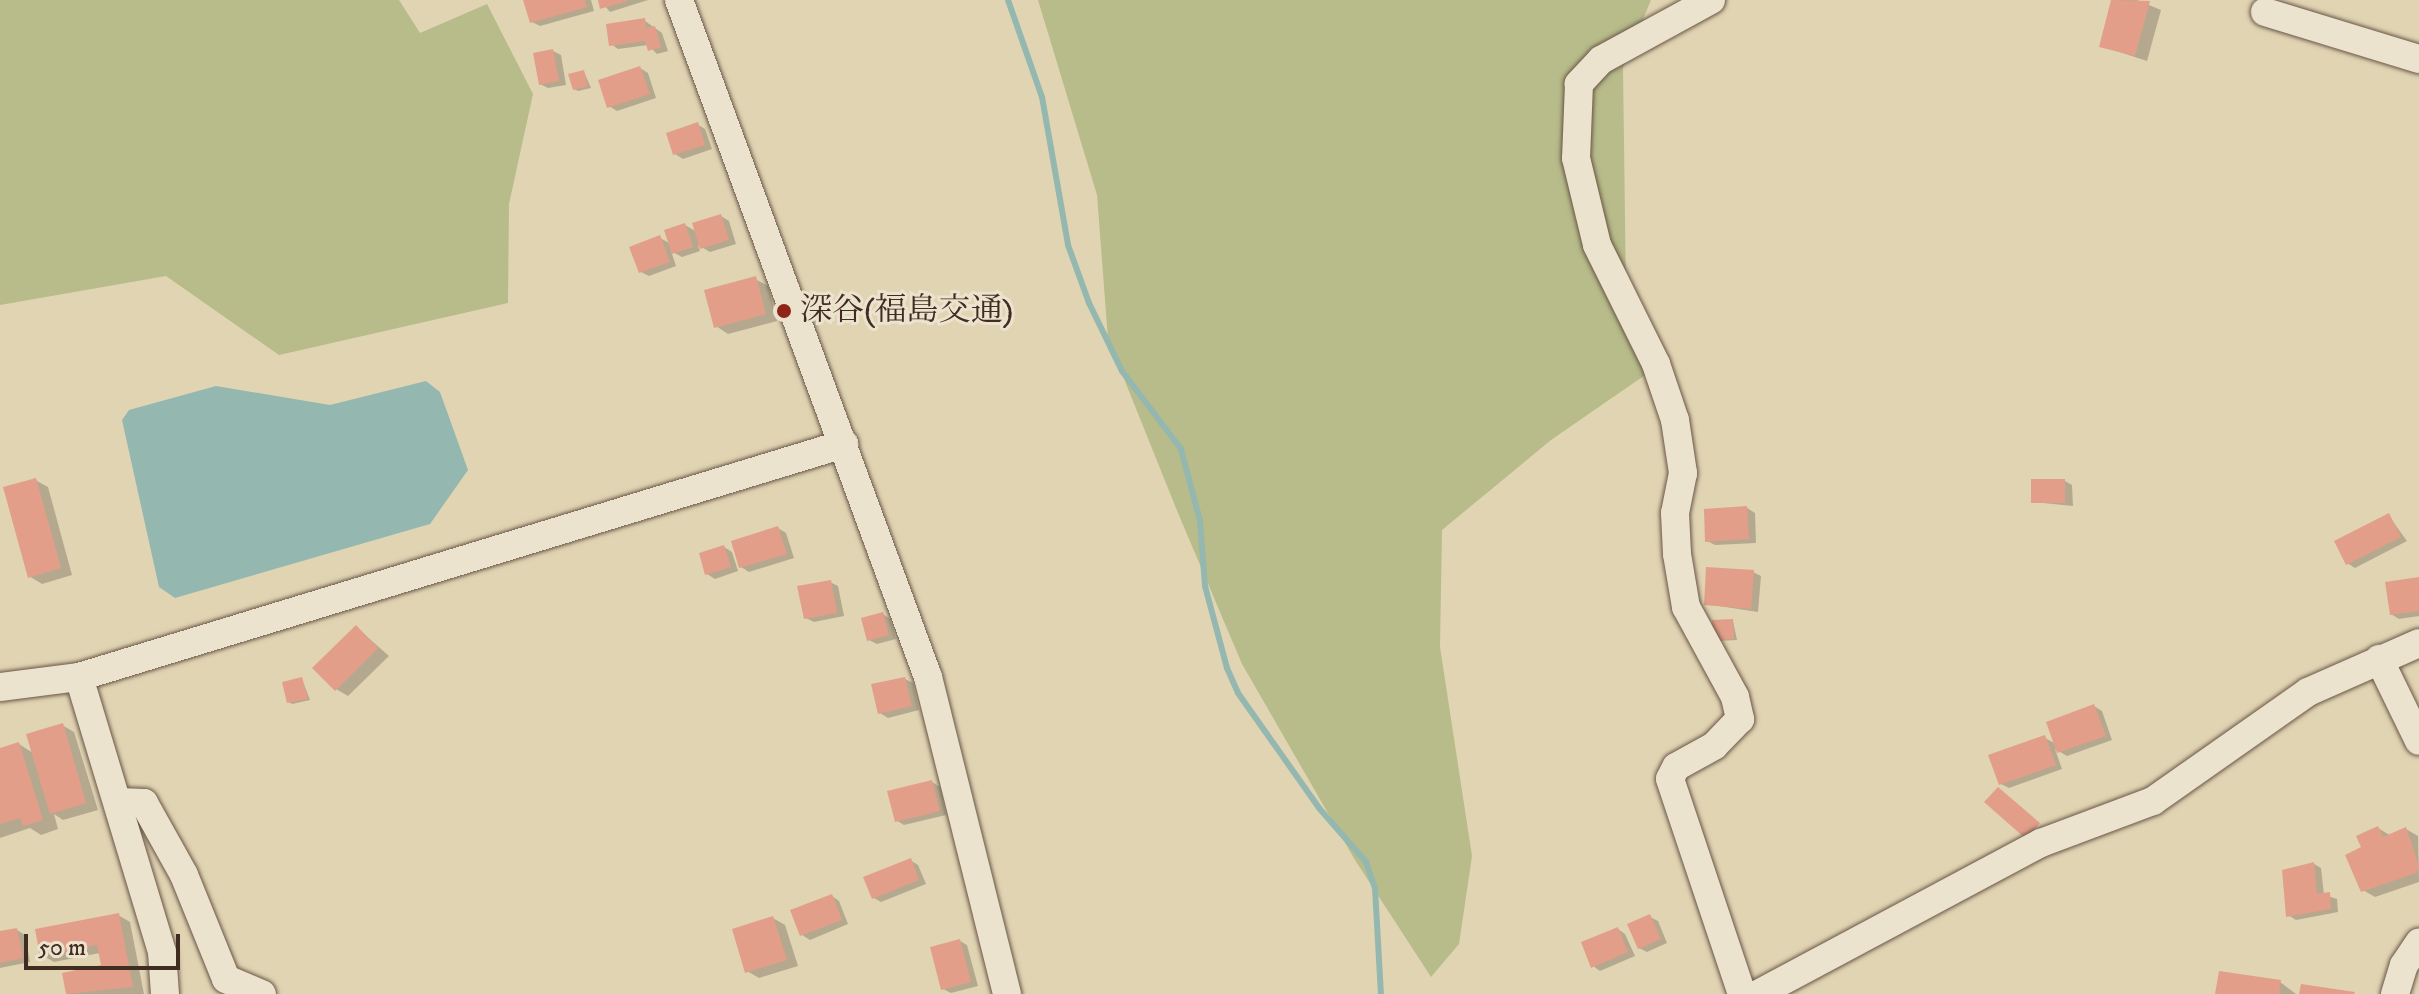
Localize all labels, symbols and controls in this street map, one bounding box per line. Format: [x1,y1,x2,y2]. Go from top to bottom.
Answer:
place label: 深谷(福島交通) [800,292,1013,330]
marker: 深谷(福島交通) [775,302,793,320]
scale bar [28,918,184,968]
text: 50 m [38,933,86,963]

